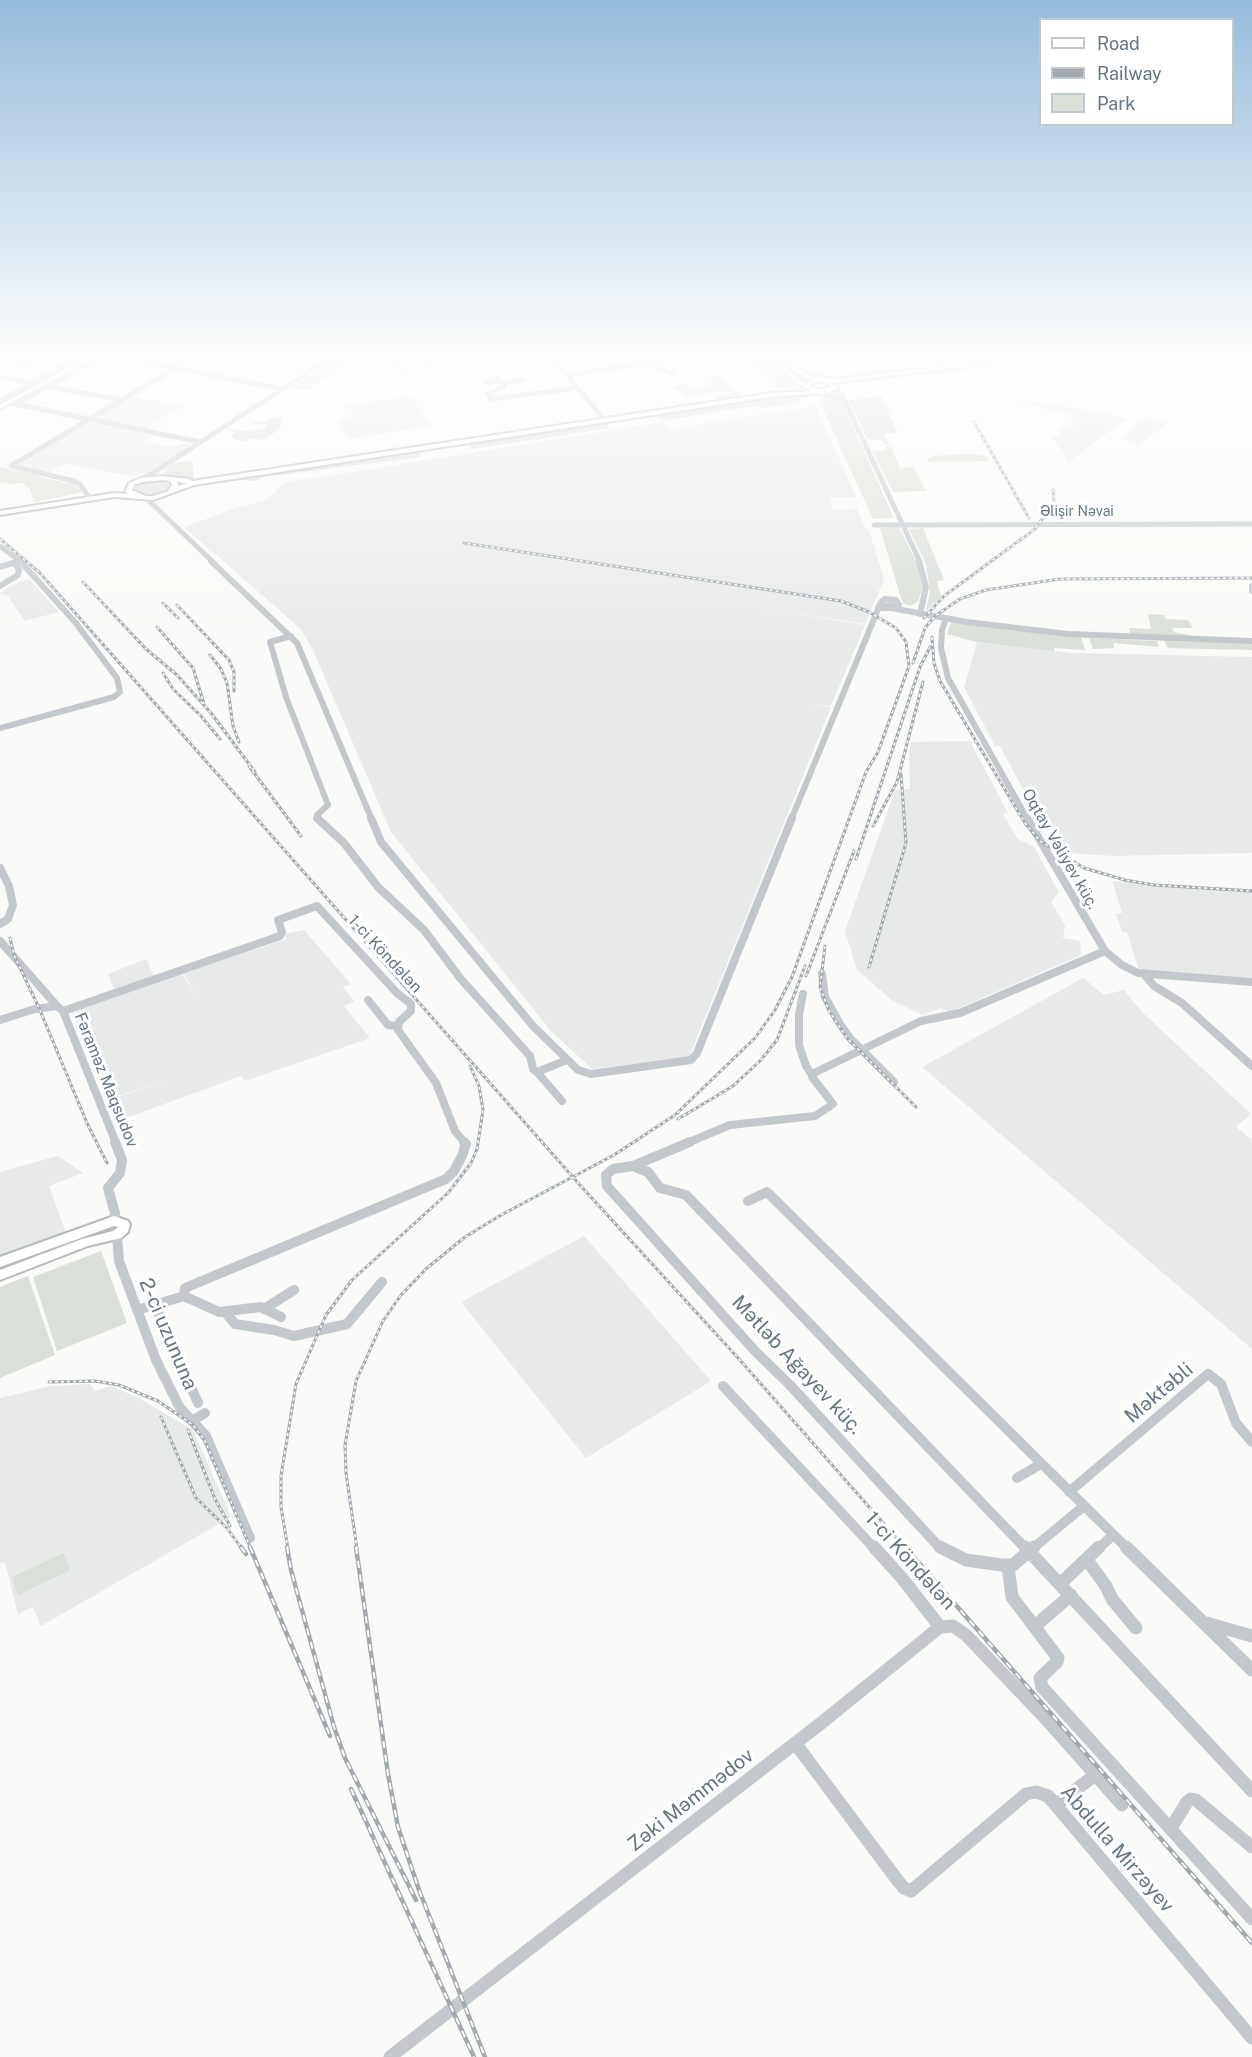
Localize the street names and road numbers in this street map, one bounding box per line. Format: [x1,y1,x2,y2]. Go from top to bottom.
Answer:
street label: Əlişir Nəvai [1040,504,1114,520]
street label: Oqtay Vəliyev küç. [1018,785,1102,913]
street label: 1-ci Köndələn [344,911,426,997]
street label: Fəraməz Maqsudov [70,1010,142,1150]
street label: 2-ci uzununa [134,1275,202,1393]
street label: Mətləb Ağayev küç. [726,1291,868,1439]
street label: Məktəbli [1120,1358,1198,1428]
street label: 1-ci Köndələn [860,1507,960,1615]
street label: Zəki Məmmədov [623,1744,759,1856]
street label: Abdulla Mirzəyev [1055,1781,1179,1917]

